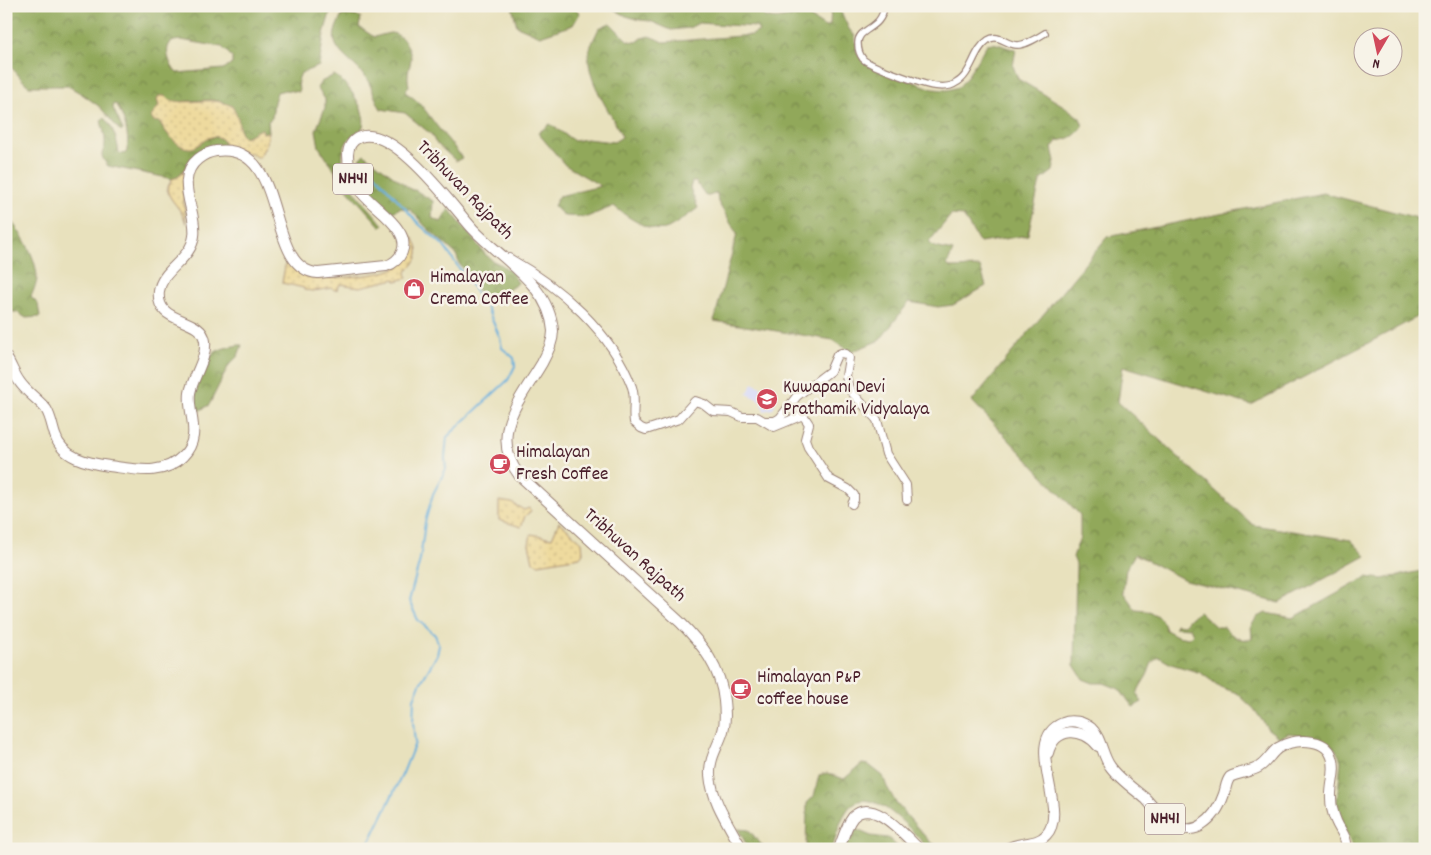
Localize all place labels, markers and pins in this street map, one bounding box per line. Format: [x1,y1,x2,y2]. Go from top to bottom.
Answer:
place label: Himalayan Crema Coffee [430,265,529,314]
shop icon: Himalayan Crema Coffee [402,277,426,301]
place label: Kuwapani Devi Prathamik Vidyalaya [783,375,930,424]
school or university icon: Kuwapani Devi Prathamik Vidyalaya [755,387,779,411]
place label: Himalayan Fresh Coffee [516,440,608,489]
cafe icon: Himalayan Fresh Coffee [488,452,512,476]
place label: Himalayan P&P coffee house [757,665,861,714]
cafe icon: Himalayan P&P coffee house [729,677,753,701]

